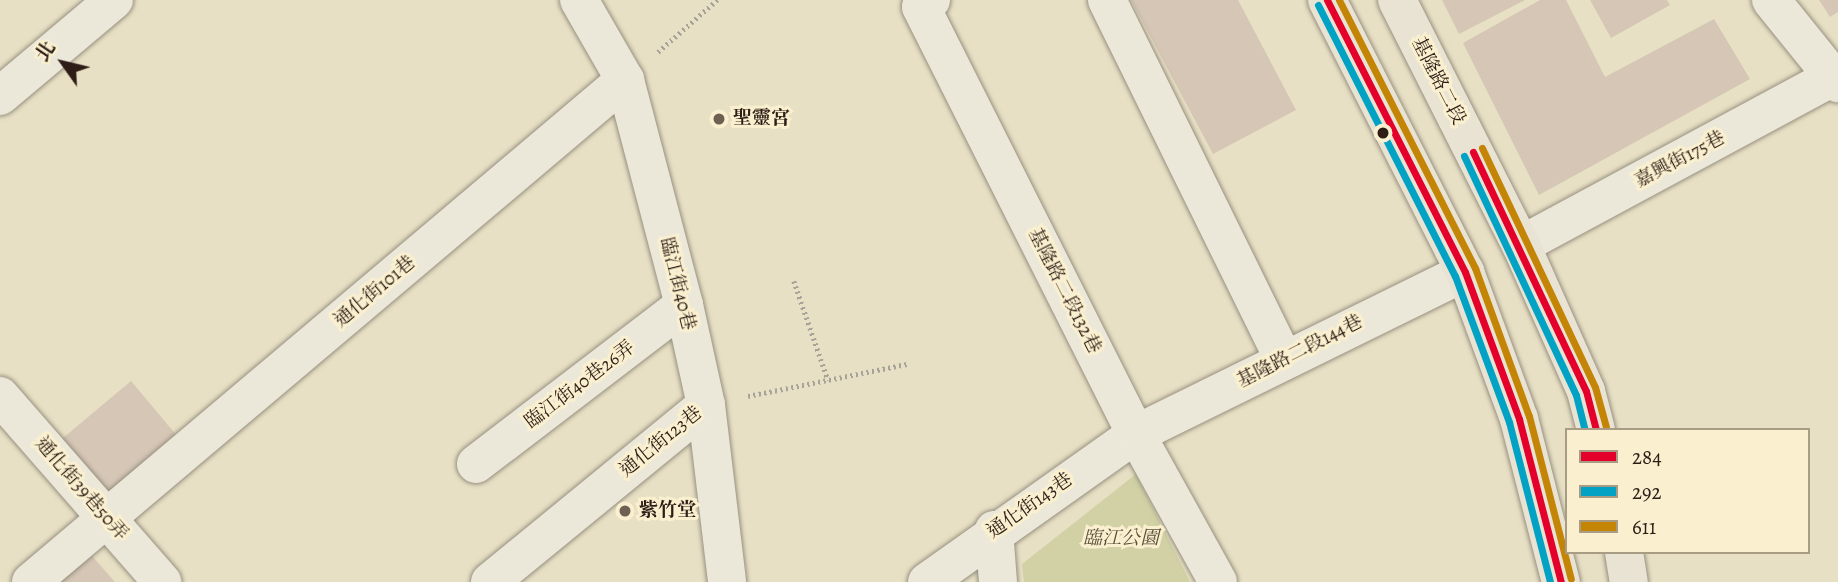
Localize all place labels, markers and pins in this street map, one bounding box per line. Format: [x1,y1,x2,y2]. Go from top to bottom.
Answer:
place label: 聖靈宮 [733,108,790,130]
marker: 聖靈宮 [711,111,727,127]
unlabelled marker [1376,126,1390,140]
place label: 紫竹堂 [639,500,696,522]
marker: 紫竹堂 [617,503,633,519]

